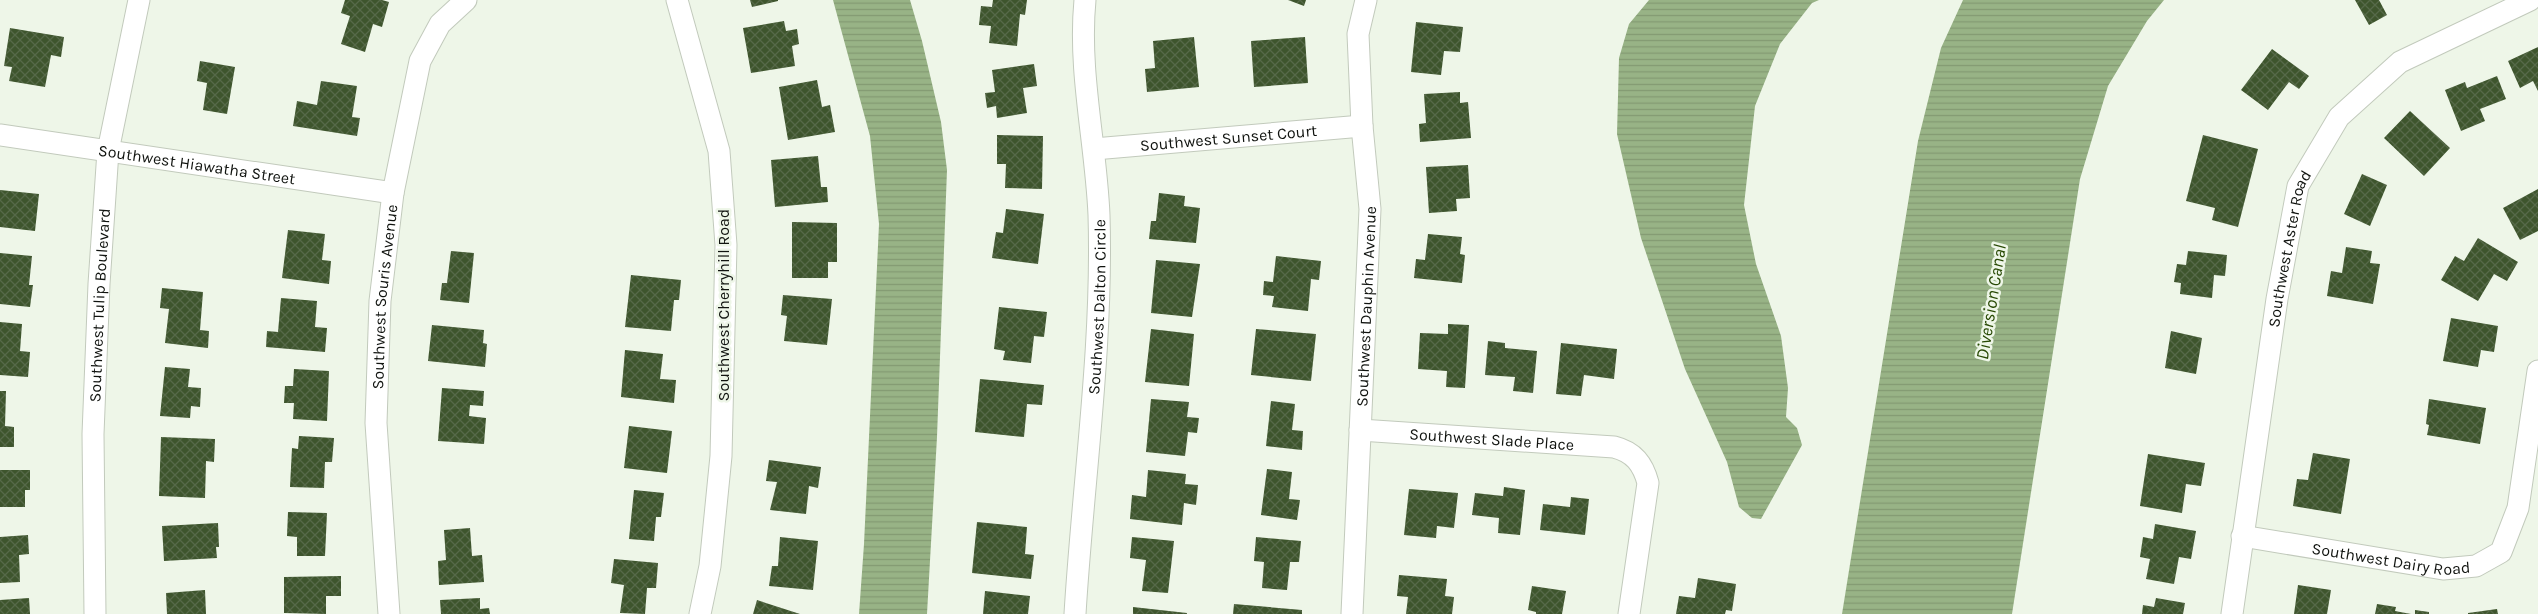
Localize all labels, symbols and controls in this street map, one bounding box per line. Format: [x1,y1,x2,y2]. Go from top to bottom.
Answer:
street label: Southwest Sunset Court [1139,121,1318,155]
street label: Southwest Hiawatha Street [97,141,297,188]
street label: Southwest Aster Road [2264,167,2315,328]
street label: Southwest Souris Avenue [368,203,402,390]
street label: Southwest Dauphin Avenue [1352,206,1380,407]
street label: Southwest Tulip Boulevard [85,208,114,403]
street label: Southwest Cherryhill Road [714,209,733,401]
street label: Southwest Dalton Circle [1084,219,1110,395]
water label: Diversion Canal [1971,242,2011,361]
street label: Southwest Slade Place [1409,424,1575,454]
street label: Southwest Dairy Road [2310,539,2471,579]

